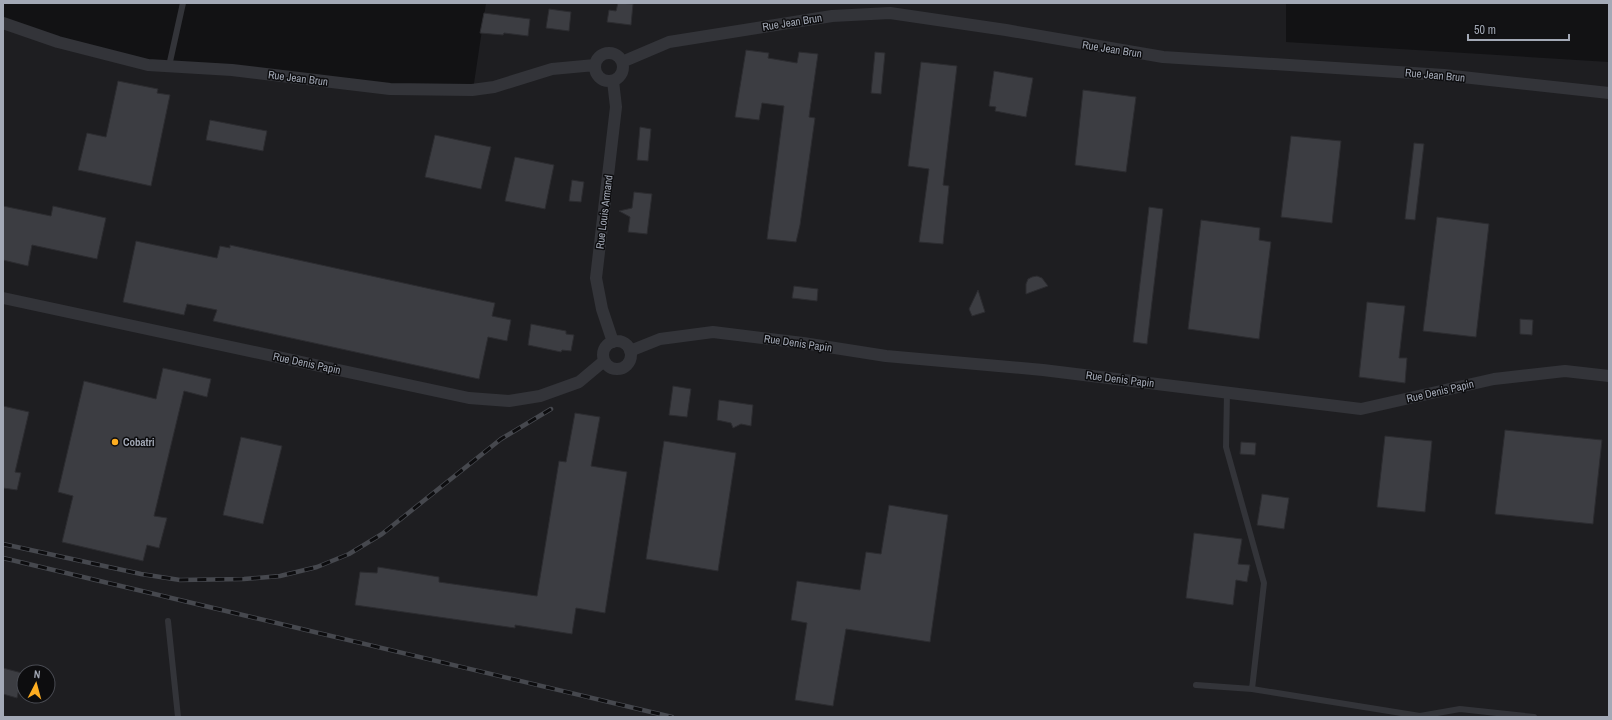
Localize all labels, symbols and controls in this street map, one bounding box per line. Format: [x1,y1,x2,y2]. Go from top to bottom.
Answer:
street label: Rue Jean Brun [761,10,823,34]
scale bar [1468,16,1569,42]
text: 50 m [1474,22,1496,38]
street label: Rue Jean Brun [1081,37,1143,61]
street label: Rue Jean Brun [1404,65,1466,85]
street label: Rue Jean Brun [267,67,329,89]
street label: Rue Louis Armand [592,174,616,250]
street label: Rue Denis Papin [763,331,833,355]
street label: Rue Denis Papin [272,349,342,377]
street label: Rue Denis Papin [1085,368,1155,390]
street label: Rue Denis Papin [1405,376,1475,406]
place label: Cobatri [123,435,155,449]
marker: Cobatri [110,437,120,447]
north arrow [16,664,56,704]
text: N [33,667,41,681]

